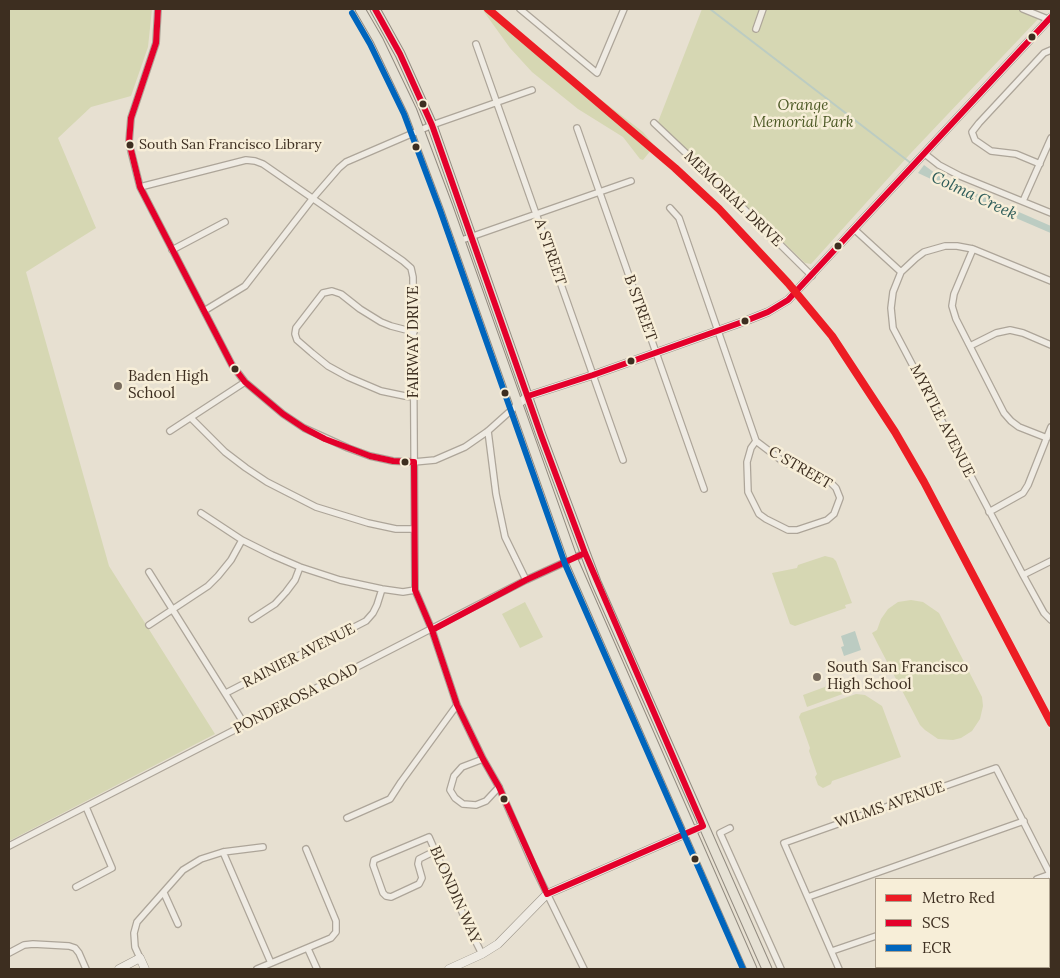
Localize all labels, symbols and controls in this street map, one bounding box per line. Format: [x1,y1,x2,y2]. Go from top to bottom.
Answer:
unlabelled marker [1027,32,1037,42]
park label: Orange Memorial Park [752,97,854,132]
unlabelled marker [418,99,428,109]
place label: South San Francisco Library [139,137,322,153]
marker: South San Francisco Library [125,140,135,150]
unlabelled marker [411,142,421,152]
street label: MEMORIAL DRIVE [680,148,786,250]
water label: Colma Creek [928,168,1020,224]
street label: A STREET [530,216,570,288]
unlabelled marker [833,241,843,251]
street label: B STREET [620,272,660,344]
street label: FAIRWAY DRIVE [405,286,423,398]
unlabelled marker [740,316,750,326]
unlabelled marker [626,356,636,366]
street label: MYRTLE AVENUE [906,362,978,480]
unlabelled marker [230,364,240,374]
place label: Baden High School [128,368,209,403]
marker: Baden High School [112,380,124,392]
unlabelled marker [500,388,510,398]
street label: C STREET [765,443,835,493]
unlabelled marker [400,457,410,467]
street label: RAINIER AVENUE [240,620,358,692]
place label: South San Francisco High School [827,659,968,694]
street label: PONDEROSA ROAD [231,660,361,738]
marker: South San Francisco High School [811,671,823,683]
street label: WILMS AVENUE [833,778,947,832]
unlabelled marker [499,794,509,804]
street label: BLONDIN WAY [425,843,485,947]
unlabelled marker [690,854,700,864]
legend [875,878,1050,968]
text: Metro Red [922,888,995,907]
text: SCS [922,913,950,932]
text: ECR [922,938,951,957]

